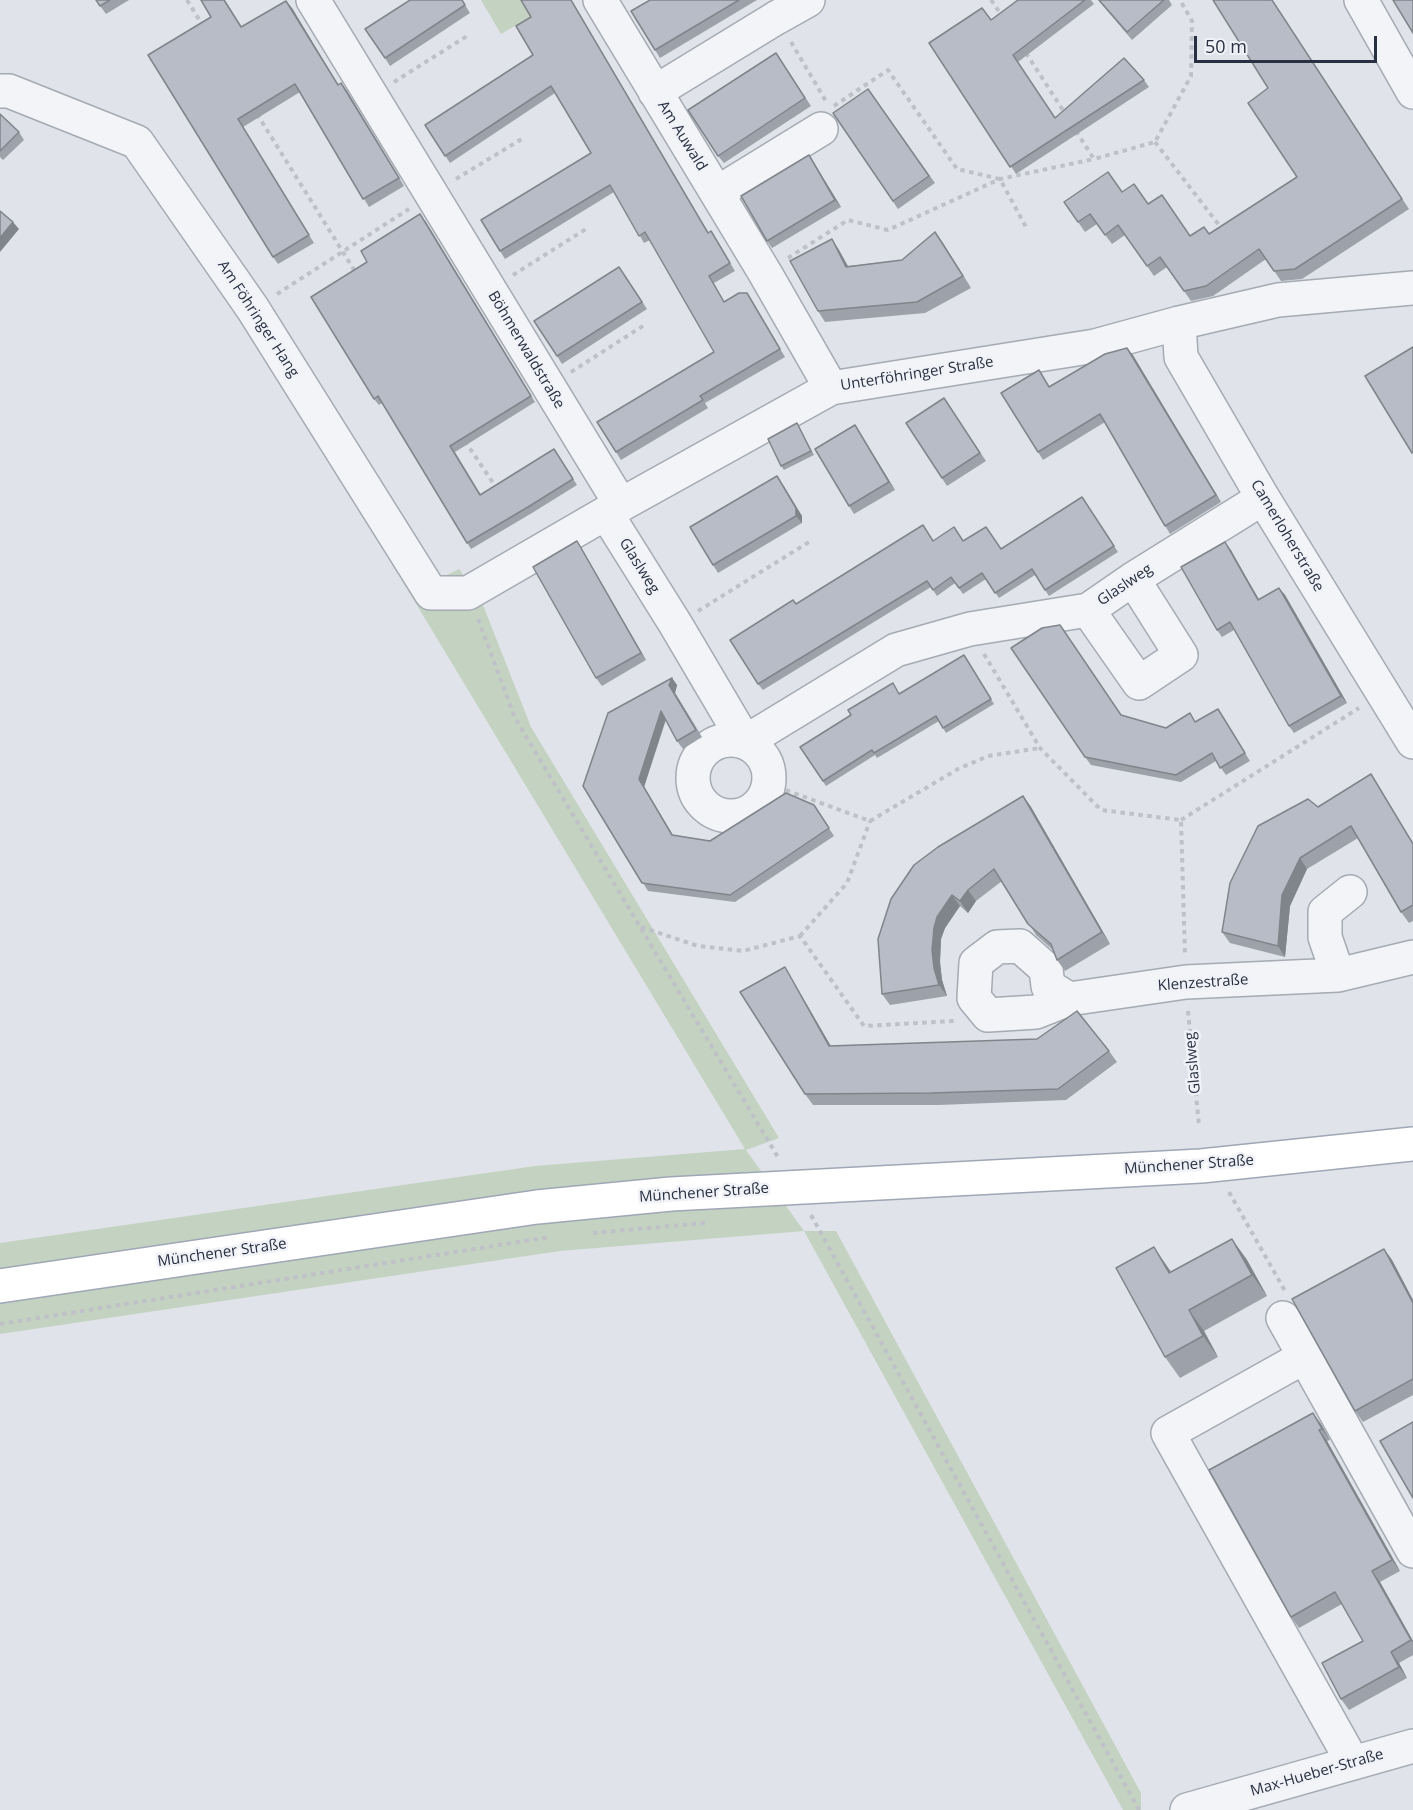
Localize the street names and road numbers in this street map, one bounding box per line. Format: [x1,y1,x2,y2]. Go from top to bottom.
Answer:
street label: Am Auwald [653,98,711,174]
street label: Am Föhringer Hang [214,257,302,381]
street label: Böhmerwaldstraße [484,288,568,412]
street label: Unterföhringer Straße [839,353,995,395]
street label: Camerloherstraße [1246,477,1328,595]
street label: Glaslweg [615,535,663,597]
street label: Glaslweg [1094,560,1156,610]
street label: Klenzestraße [1157,971,1249,995]
street label: Glaslweg [1181,1031,1205,1095]
street label: Münchener Straße [1123,1151,1255,1179]
street label: Münchener Straße [638,1179,770,1207]
street label: Münchener Straße [156,1235,288,1271]
street label: Max-Hueber-Straße [1248,1745,1386,1801]

